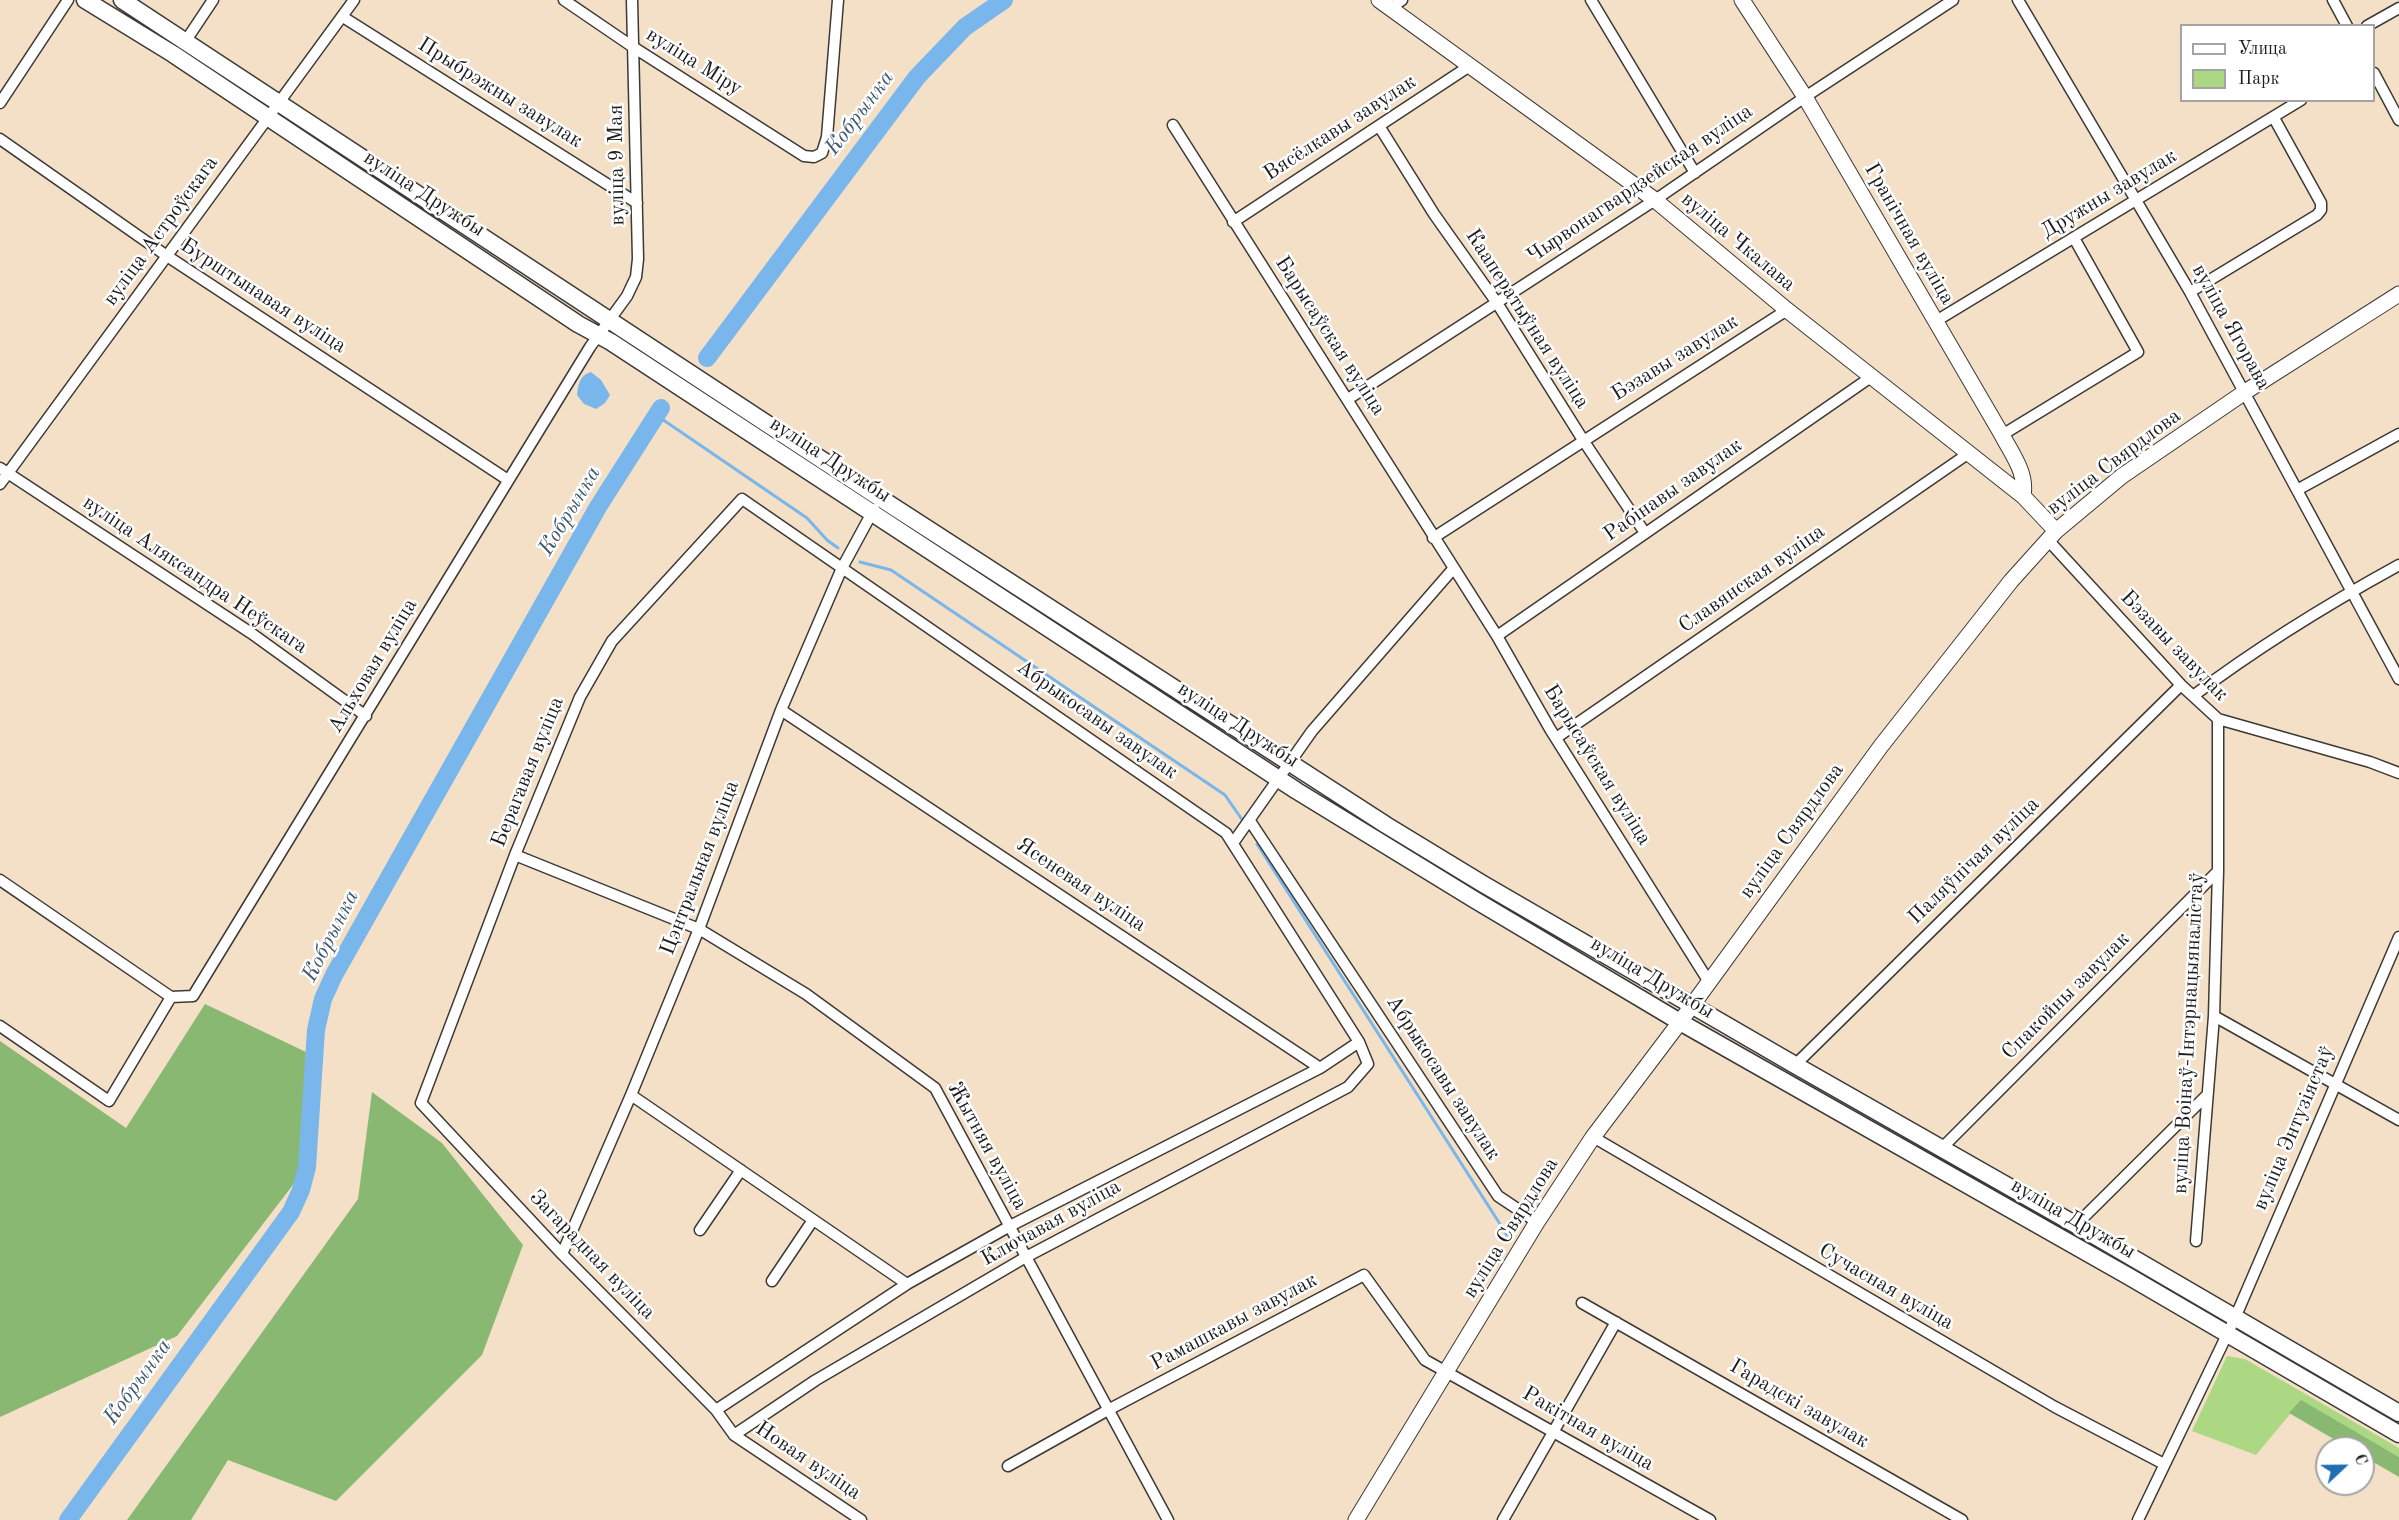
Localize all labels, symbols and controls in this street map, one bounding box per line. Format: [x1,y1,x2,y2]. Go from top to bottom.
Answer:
street label: вуліца Міру [641,22,747,102]
legend [2180,24,2375,102]
street label: Прыбрэжны завулак [413,32,587,154]
text: Улица [2238,40,2287,58]
water label: Кобрынка [820,65,900,161]
street label: Вясёлкавы завулак [1259,69,1421,187]
text: Парк [2238,70,2279,88]
street label: Чырвонагвардзейская вуліца [1522,99,1758,269]
street label: вуліца 9 Мая [603,104,631,226]
street label: Дружны завулак [2037,144,2181,244]
street label: вуліца Дружбы [359,145,489,243]
street label: вуліца Астроўскага [98,151,224,311]
street label: Гранічная вуліца [1858,159,1960,309]
street label: вуліца Чкалава [1676,187,1800,297]
street label: Кааператыўная вуліца [1460,224,1594,414]
street label: Бурштынавая вуліца [175,233,351,359]
street label: Барысаўская вуліца [1269,252,1391,420]
street label: вуліца Ягорава [2186,260,2276,394]
street label: Бэзавы завулак [1607,309,1743,407]
street label: вуліца Свярдлова [2042,403,2186,521]
street label: вуліца Дружбы [765,411,895,509]
street label: Рабінавы завулак [1599,433,1747,547]
water label: Кобрынка [533,462,607,560]
street label: вуліца Аляксандра Неўскага [78,490,312,660]
street label: Славянская вуліца [1674,519,1830,639]
street label: Бэзавы завулак [2115,585,2233,707]
street label: Альховая вуліца [323,594,423,738]
street label: Абрыкосавы завулак [1011,655,1183,785]
street label: вуліца Дружбы [1173,676,1303,774]
street label: Барысаўская вуліца [1537,680,1657,850]
street label: Берагавая вуліца [486,693,570,851]
street label: вуліца Свярдлова [1734,758,1850,904]
street label: Цэнтральная вуліца [655,777,745,959]
street label: Паляўнічая вуліца [1903,792,2045,930]
street label: Ясеневая вуліца [1011,832,1151,938]
street label: вуліца Воінаў-Інтэрнацыяналістаў [2168,871,2210,1195]
water label: Кобрынка [297,886,365,986]
street label: Спакойны завулак [1997,927,2135,1065]
street label: вуліца Дружбы [1586,931,1718,1025]
street label: Абрыкосавы завулак [1380,991,1506,1165]
street label: вуліца Энтузіястаў [2248,1042,2340,1214]
street label: Жытняя вуліца [941,1078,1033,1214]
street label: вуліца Свярдлова [1458,1153,1564,1303]
street label: вуліца Дружбы [2006,1173,2140,1265]
street label: Ключавая вуліца [977,1174,1125,1272]
street label: Загарадная вуліца [524,1185,660,1325]
street label: Сучасная вуліца [1814,1238,1958,1336]
street label: Рамашкавы завулак [1146,1267,1322,1377]
water label: Кобрынка [98,1334,178,1430]
street label: Гарадскі завулак [1725,1354,1873,1454]
street label: Ракітная вуліца [1518,1381,1658,1477]
street label: Новая вуліца [750,1416,866,1506]
north arrow [2315,1436,2375,1496]
text: С [2350,1452,2369,1468]

